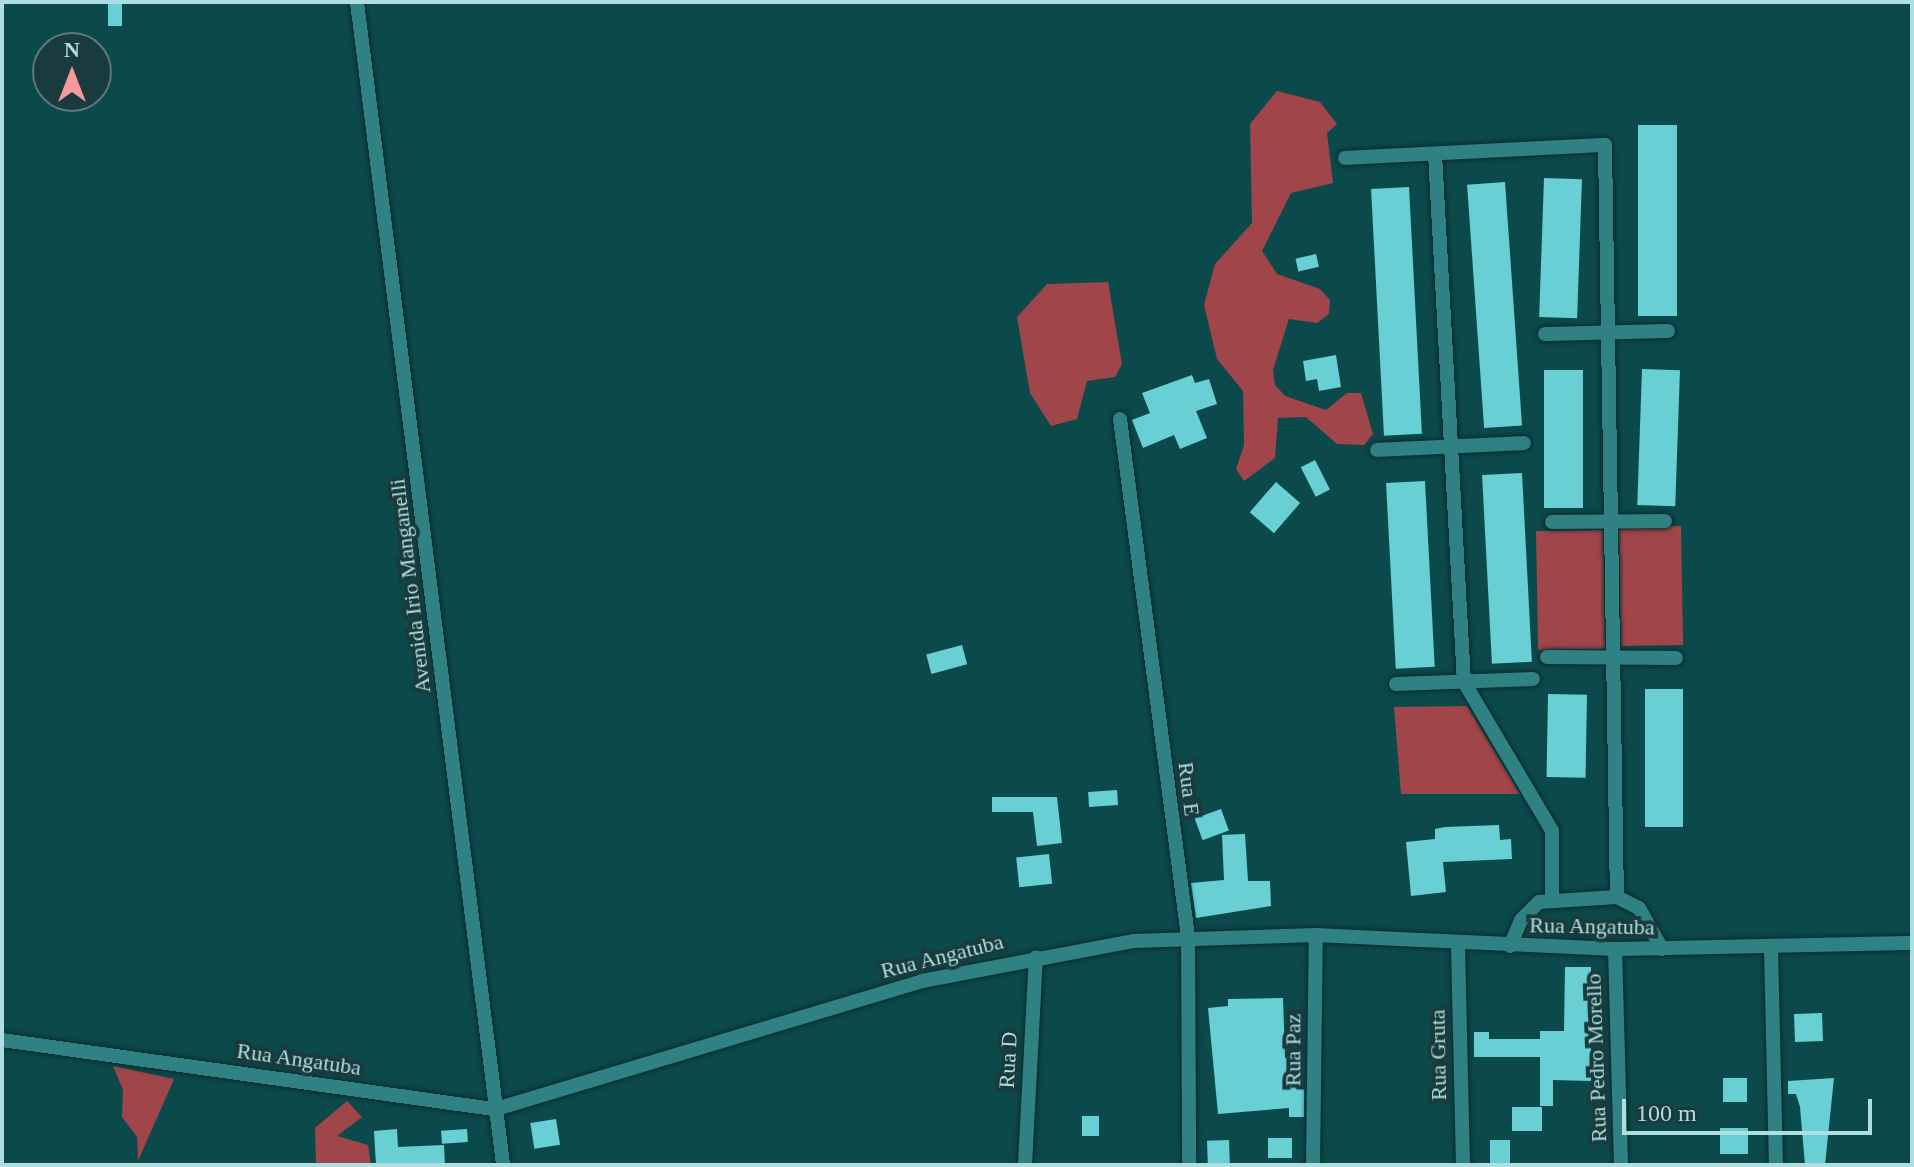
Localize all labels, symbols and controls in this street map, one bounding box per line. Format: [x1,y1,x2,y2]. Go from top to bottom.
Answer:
north arrow [32,32,112,112]
text: N [64,37,80,62]
street label: Avenida Irio Manganelli [384,477,436,695]
street label: Rua E [1173,760,1205,818]
street label: Rua Angatuba [1529,912,1655,940]
street label: Rua Angatuba [877,928,1007,984]
street label: Rua Pedro Morello [1580,973,1612,1143]
street label: Rua Gruta [1424,1009,1452,1101]
street label: Rua Paz [1280,1014,1306,1086]
street label: Rua D [993,1031,1023,1089]
street label: Rua Angatuba [235,1037,363,1081]
scale bar [1626,1083,1876,1133]
text: 100 m [1636,1100,1697,1126]

